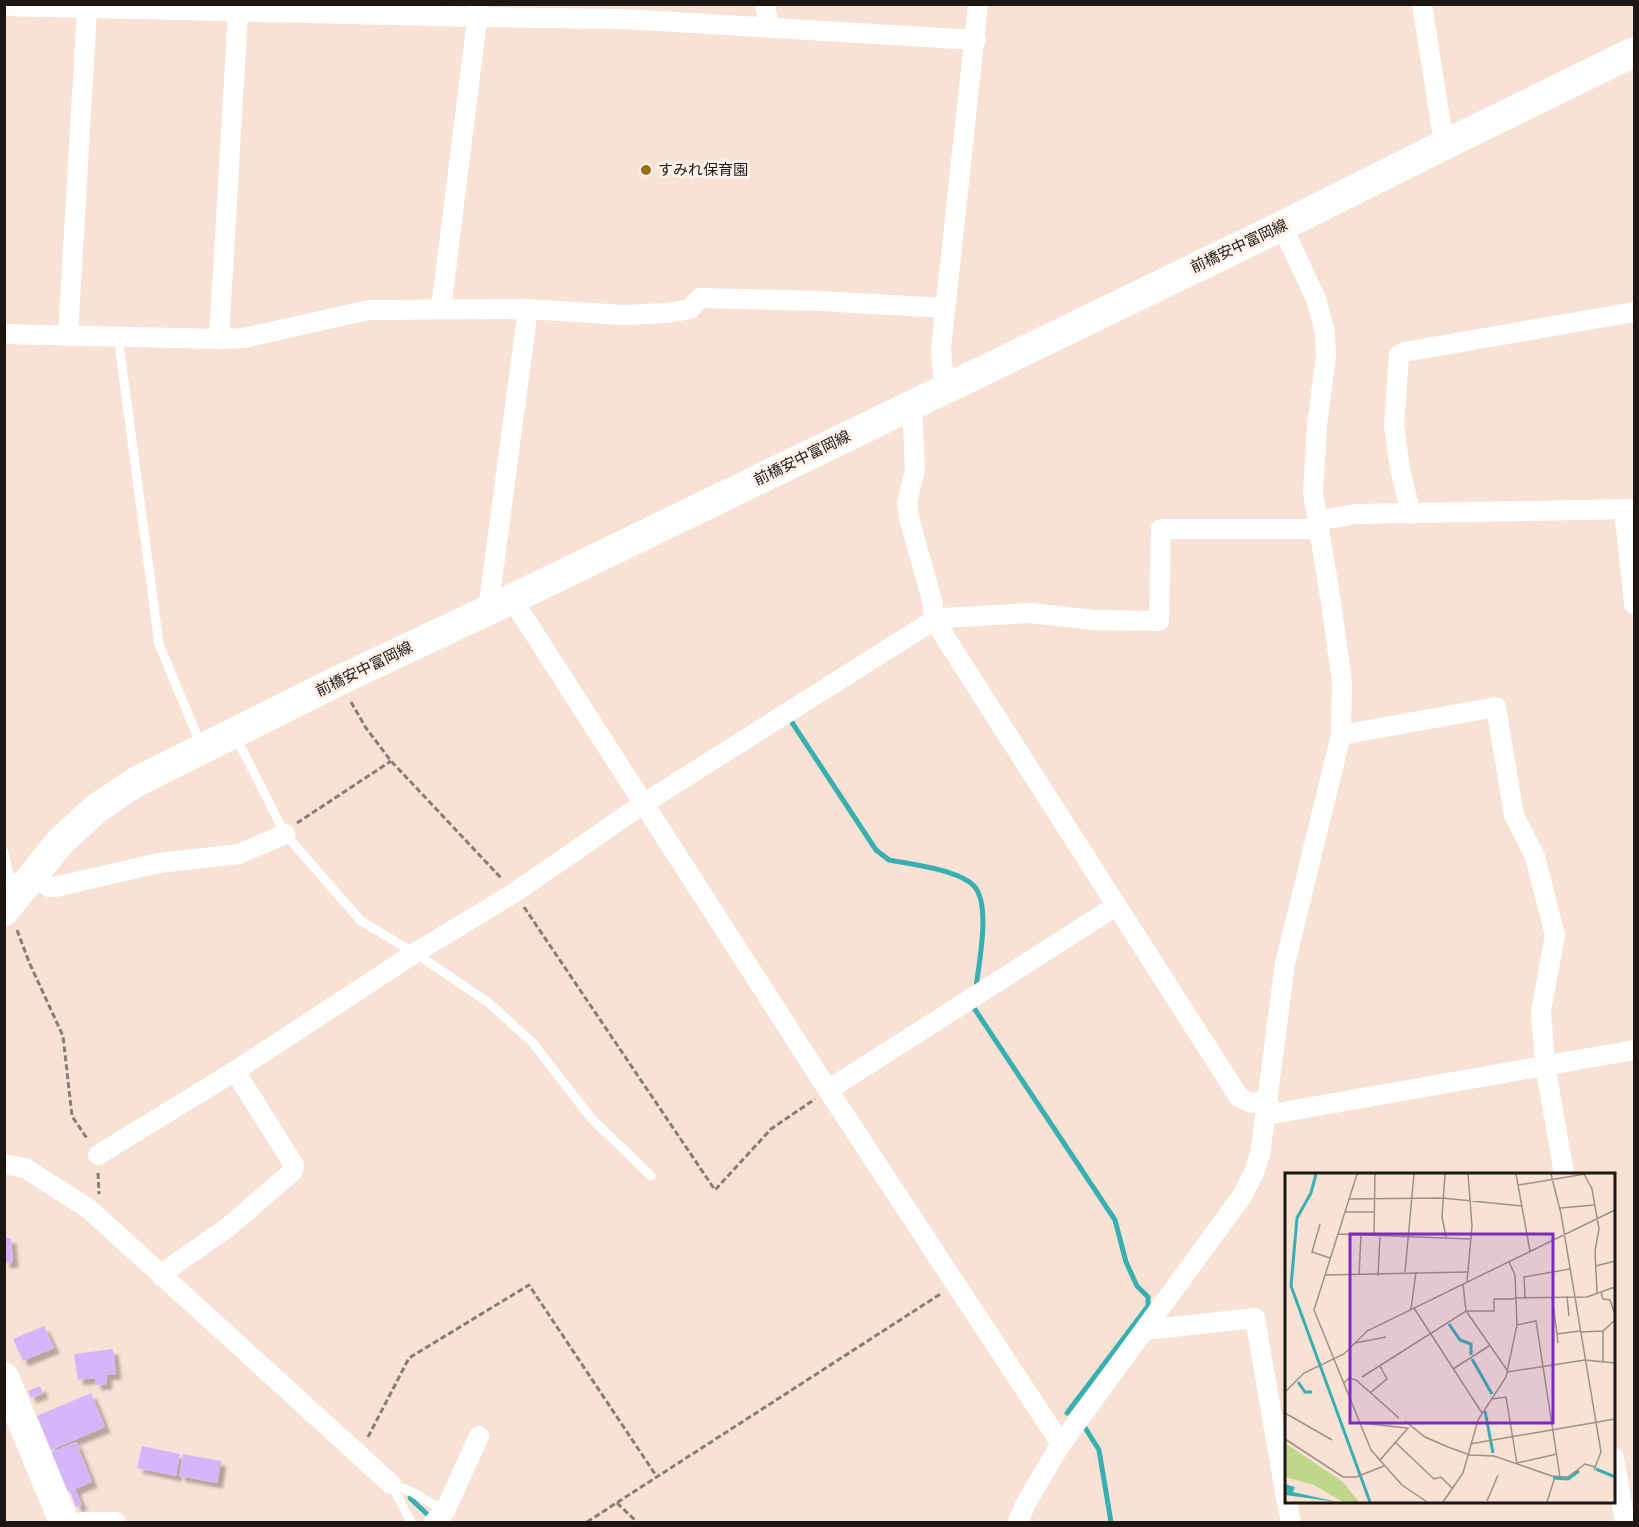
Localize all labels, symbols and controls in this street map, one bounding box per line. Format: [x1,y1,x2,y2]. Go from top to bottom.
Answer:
place label: すみれ保育園 [658,161,748,179]
marker: すみれ保育園 [639,163,653,177]
street label: 前橋安中富岡線 [1188,216,1290,276]
street label: 前橋安中富岡線 [751,427,853,489]
street label: 前橋安中富岡線 [313,638,415,700]
inset map [1285,1173,1615,1503]

